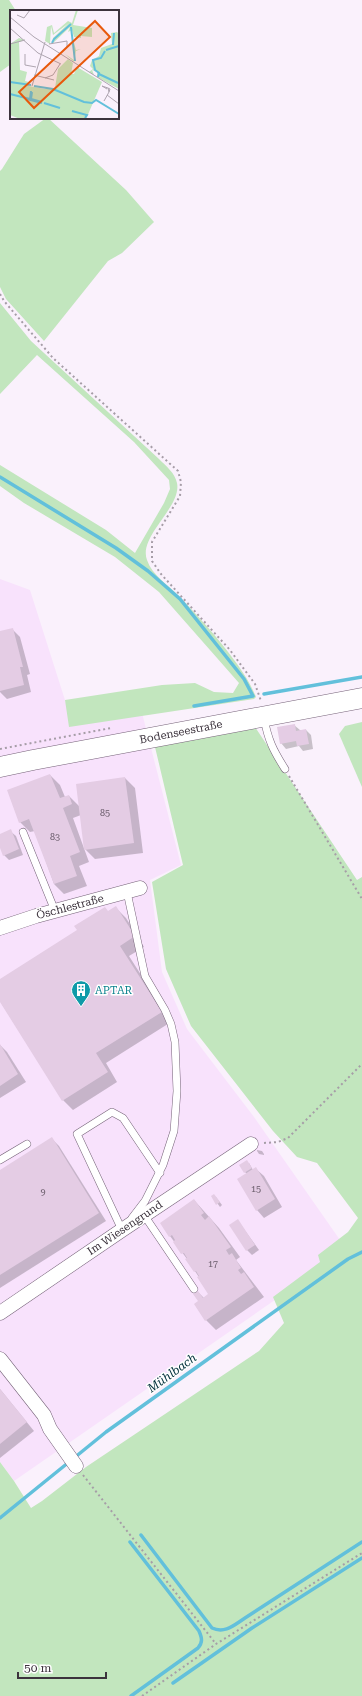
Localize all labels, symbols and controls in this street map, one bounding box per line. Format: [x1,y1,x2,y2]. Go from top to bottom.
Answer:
inset map [10,10,119,119]
street label: Bodenseestraße [138,718,224,746]
house number: 85 [100,808,110,818]
house number: 83 [50,832,60,842]
street label: Öschlestraße [35,891,105,922]
building icon: APTAR [70,979,92,1007]
place label: APTAR [95,984,133,997]
house number: 15 [251,1184,261,1194]
house number: 9 [40,1187,46,1197]
street label: Im Wiesengrund [85,1198,165,1258]
house number: 17 [208,1259,218,1269]
water label: Mühlbach [144,1351,199,1396]
scale bar [18,1654,106,1680]
text: 50 m [24,1661,51,1675]

